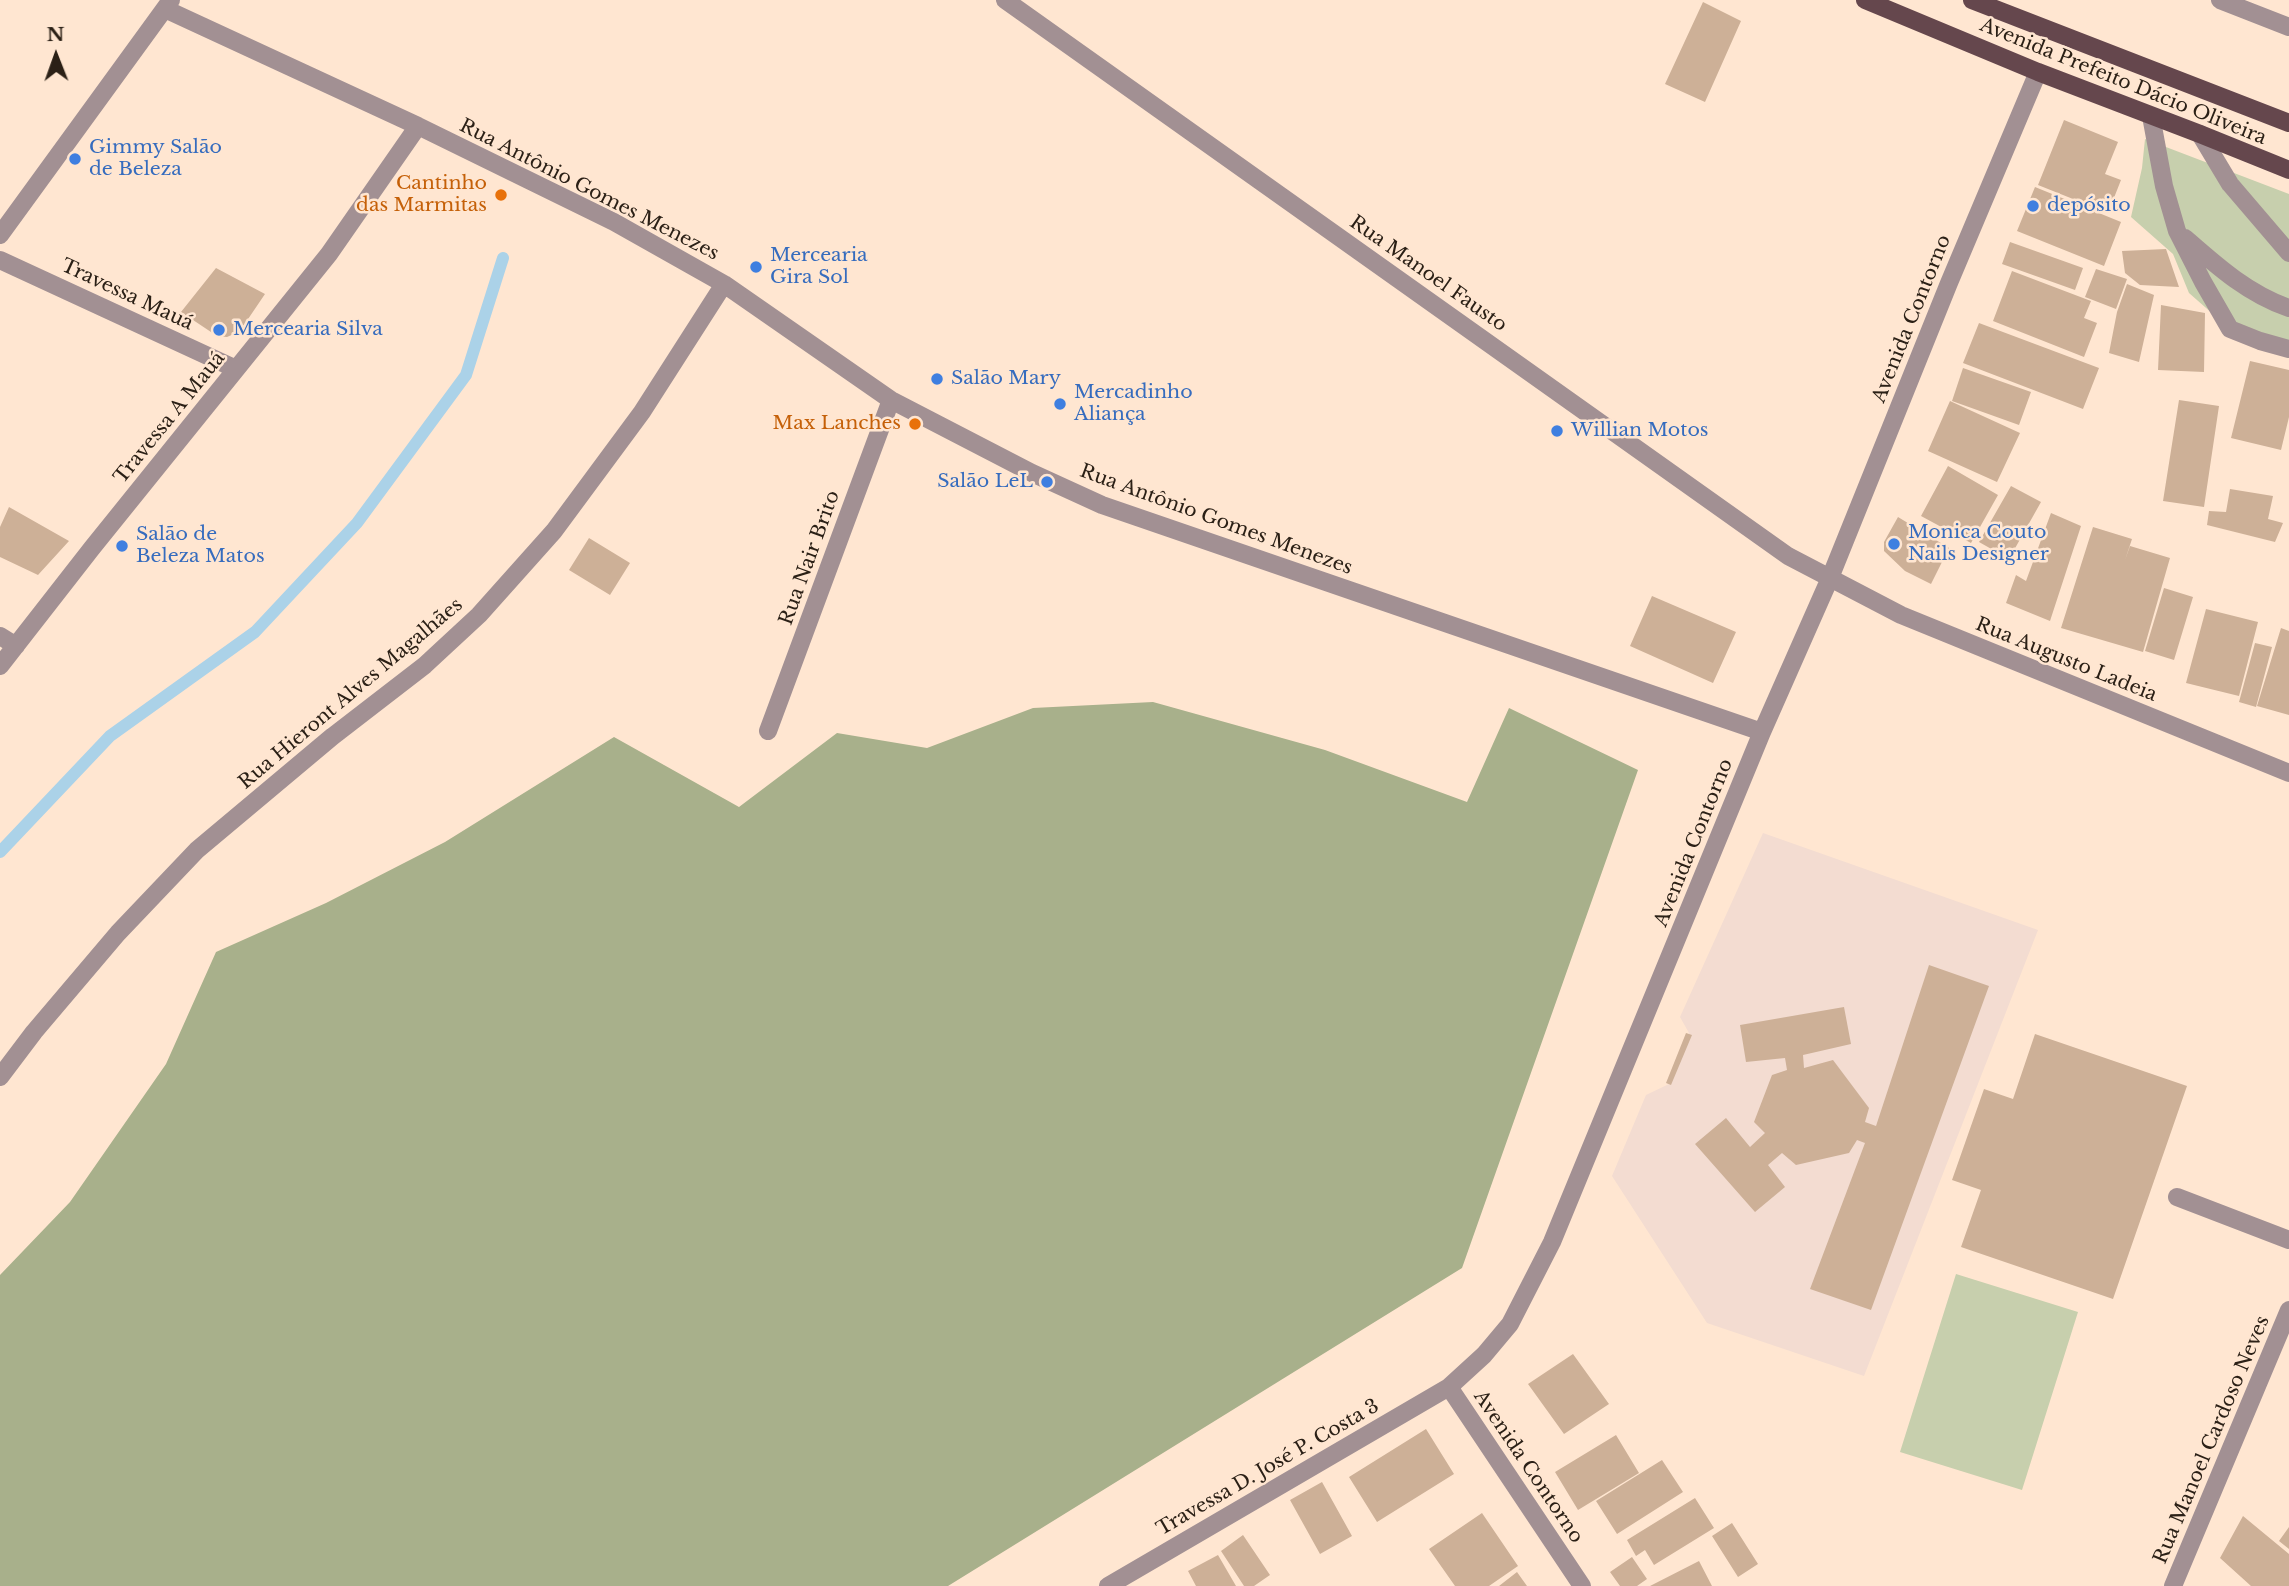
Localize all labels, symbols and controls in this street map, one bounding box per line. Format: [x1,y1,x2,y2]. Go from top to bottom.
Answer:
street label: Avenida Prefeito Dácio Oliveira [1976,14,2270,150]
north arrow [21,21,91,91]
text: N [46,23,65,46]
street label: Rua Antônio Gomes Menezes [456,114,722,266]
place label: Gimmy Salão de Beleza [89,137,222,181]
marker: Gimmy Salão de Beleza [67,151,83,167]
place label: Cantinho das Marmitas [356,173,487,217]
marker: Cantinho das Marmitas [493,187,509,203]
place label: depósito [2047,195,2131,217]
marker: depósito [2025,198,2041,214]
street label: Rua Manoel Fausto [1345,211,1511,337]
street label: Avenida Contorno [1868,232,1956,406]
place label: Mercearia Gira Sol [770,245,868,289]
street label: Travessa Mauá [57,254,197,336]
marker: Mercearia Gira Sol [748,259,764,275]
place label: Mercearia Silva [233,319,383,341]
marker: Mercearia Silva [211,322,227,338]
street label: Travessa A Mauá [110,347,230,489]
place label: Salão Mary [951,368,1061,390]
marker: Salão Mary [929,371,945,387]
place label: Mercadinho Aliança [1074,382,1193,426]
marker: Mercadinho Aliança [1052,396,1068,412]
place label: Max Lanches [773,413,901,435]
marker: Max Lanches [907,416,923,432]
place label: Willian Motos [1571,420,1708,442]
marker: Willian Motos [1549,423,1565,439]
street label: Rua Antônio Gomes Menezes [1077,460,1355,580]
place label: Salão LeL [937,471,1033,493]
marker: Salão LeL [1039,474,1055,490]
street label: Rua Nair Brito [775,488,845,628]
place label: Monica Couto Nails Designer [1908,522,2049,566]
place label: Salão de Beleza Matos [136,524,265,568]
marker: Monica Couto Nails Designer [1886,536,1902,552]
marker: Salão de Beleza Matos [114,538,130,554]
street label: Rua Hieront Alves Magalhães [235,594,467,794]
street label: Rua Augusto Ladeia [1972,613,2160,707]
street label: Avenida Contorno [1650,756,1738,930]
street label: Rua Manoel Cardoso Neves [2149,1313,2275,1567]
street label: Avenida Contorno [1469,1386,1587,1548]
street label: Travessa D. José P. Costa 3 [1153,1395,1383,1541]

